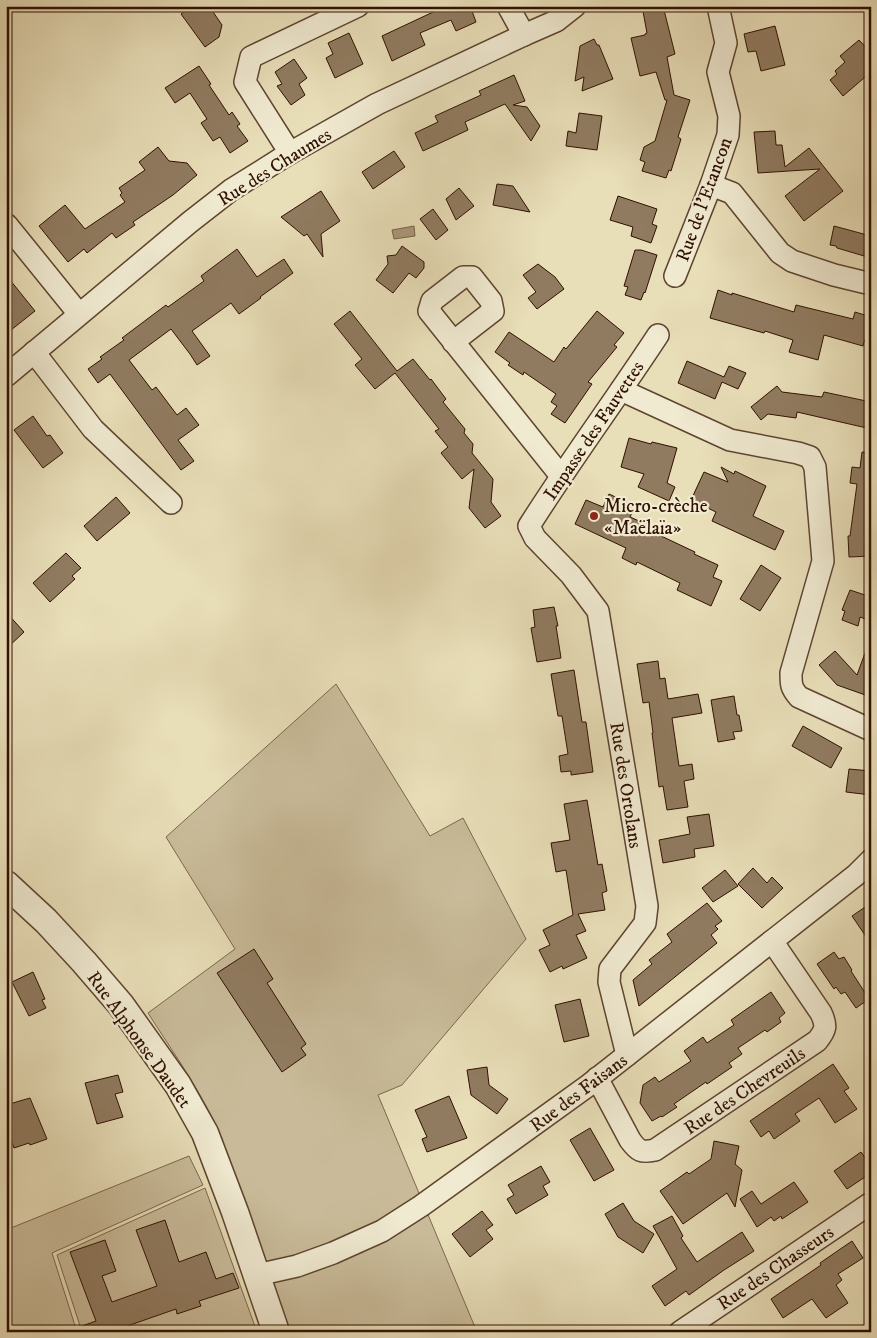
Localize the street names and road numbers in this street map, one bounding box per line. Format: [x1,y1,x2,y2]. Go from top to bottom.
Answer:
street label: Rue des Chaumes [214,123,336,211]
street label: Rue de l'Etancon [671,134,738,265]
street label: Impasse des Fauvettes [539,357,649,505]
street label: Rue des Ortolans [604,721,647,850]
street label: Rue Alphonse Daudet [82,967,196,1113]
street label: Rue des Chevreuils [680,1042,810,1140]
street label: Rue des Faisans [526,1049,632,1137]
street label: Rue des Chasseurs [713,1221,838,1316]

